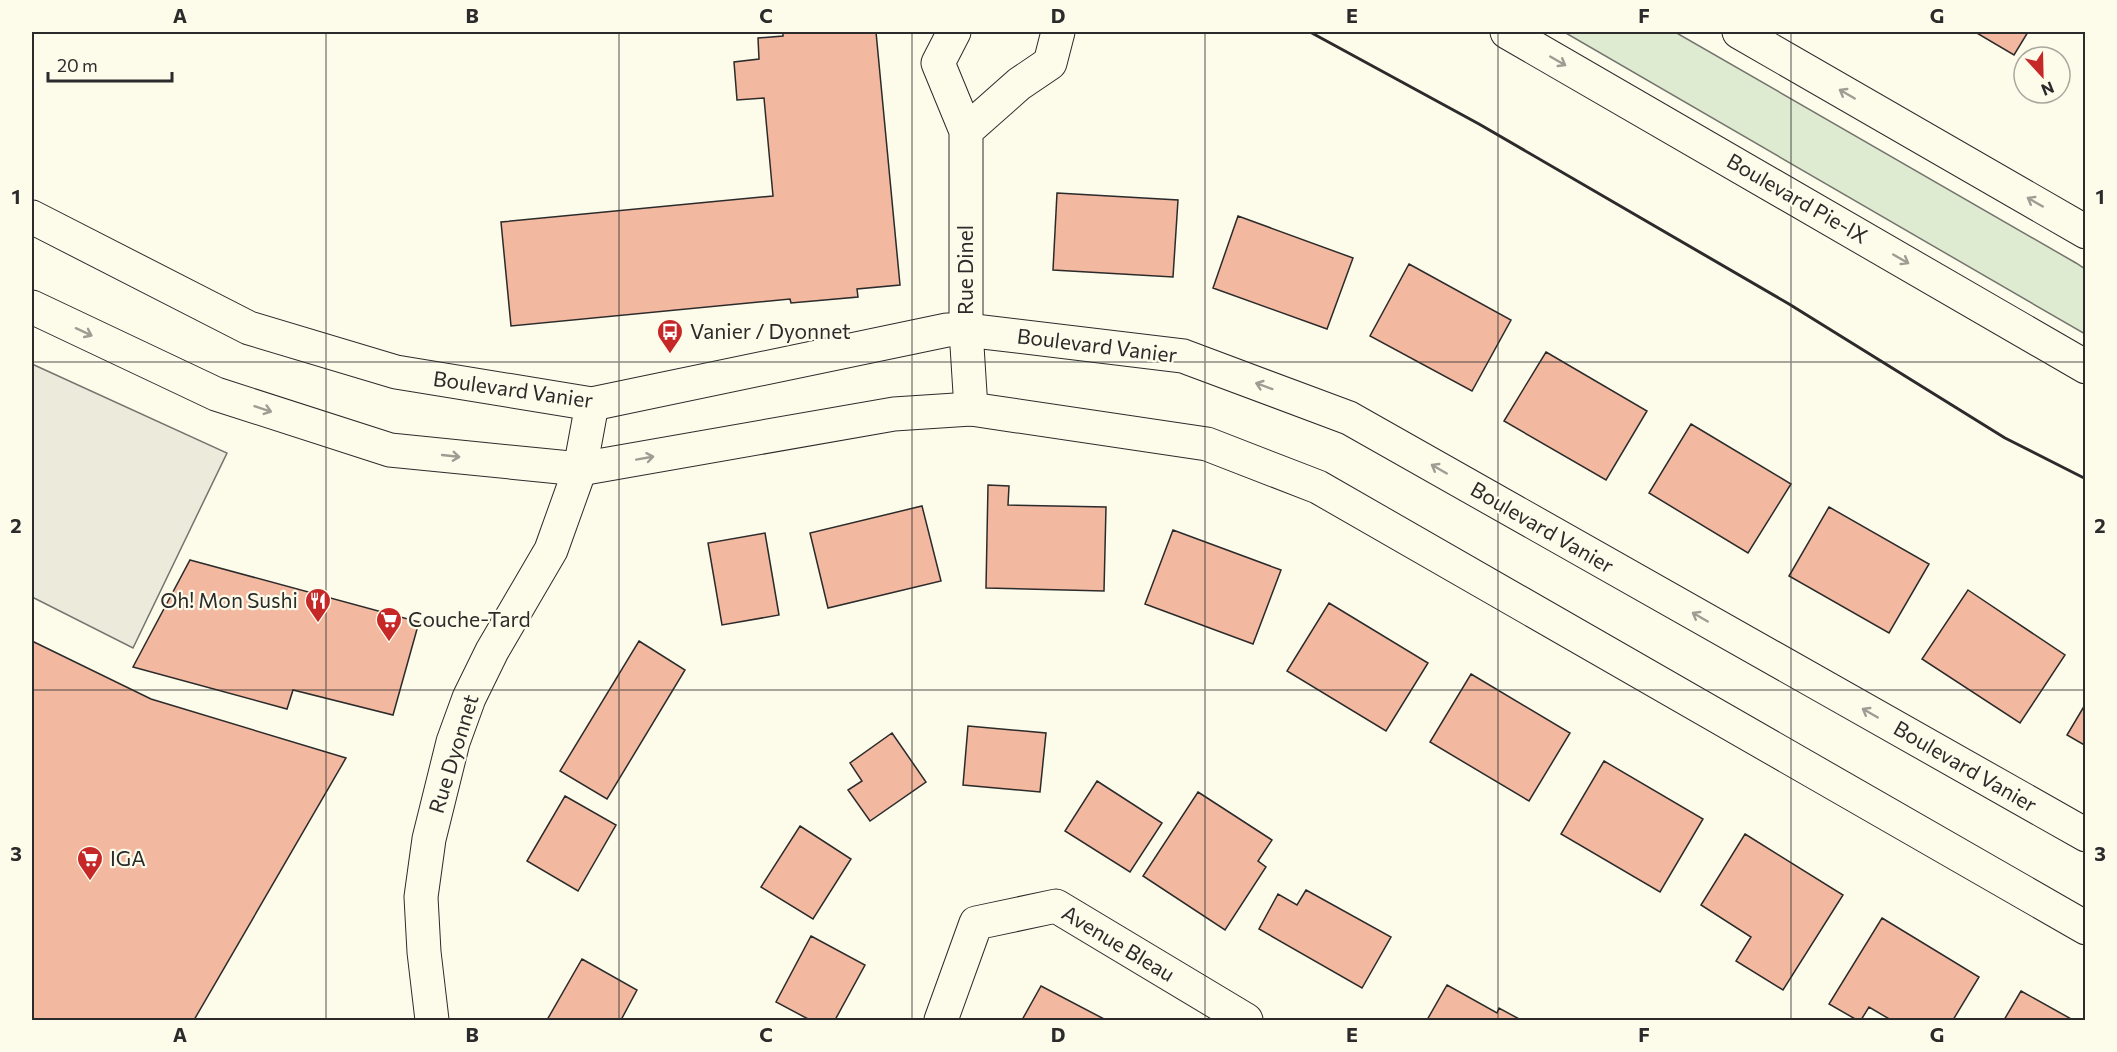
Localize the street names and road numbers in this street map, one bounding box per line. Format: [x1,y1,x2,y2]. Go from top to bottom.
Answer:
street label: Boulevard Pie-IX [1723,147,1873,248]
street label: Rue Dinel [952,225,977,315]
street label: Boulevard Vanier [1016,322,1179,367]
street label: Boulevard Vanier [432,365,595,412]
street label: Boulevard Vanier [1467,476,1619,578]
street label: Rue Dyonnet [423,691,482,816]
street label: Boulevard Vanier [1890,715,2042,817]
street label: Avenue Bleau [1058,899,1180,986]

